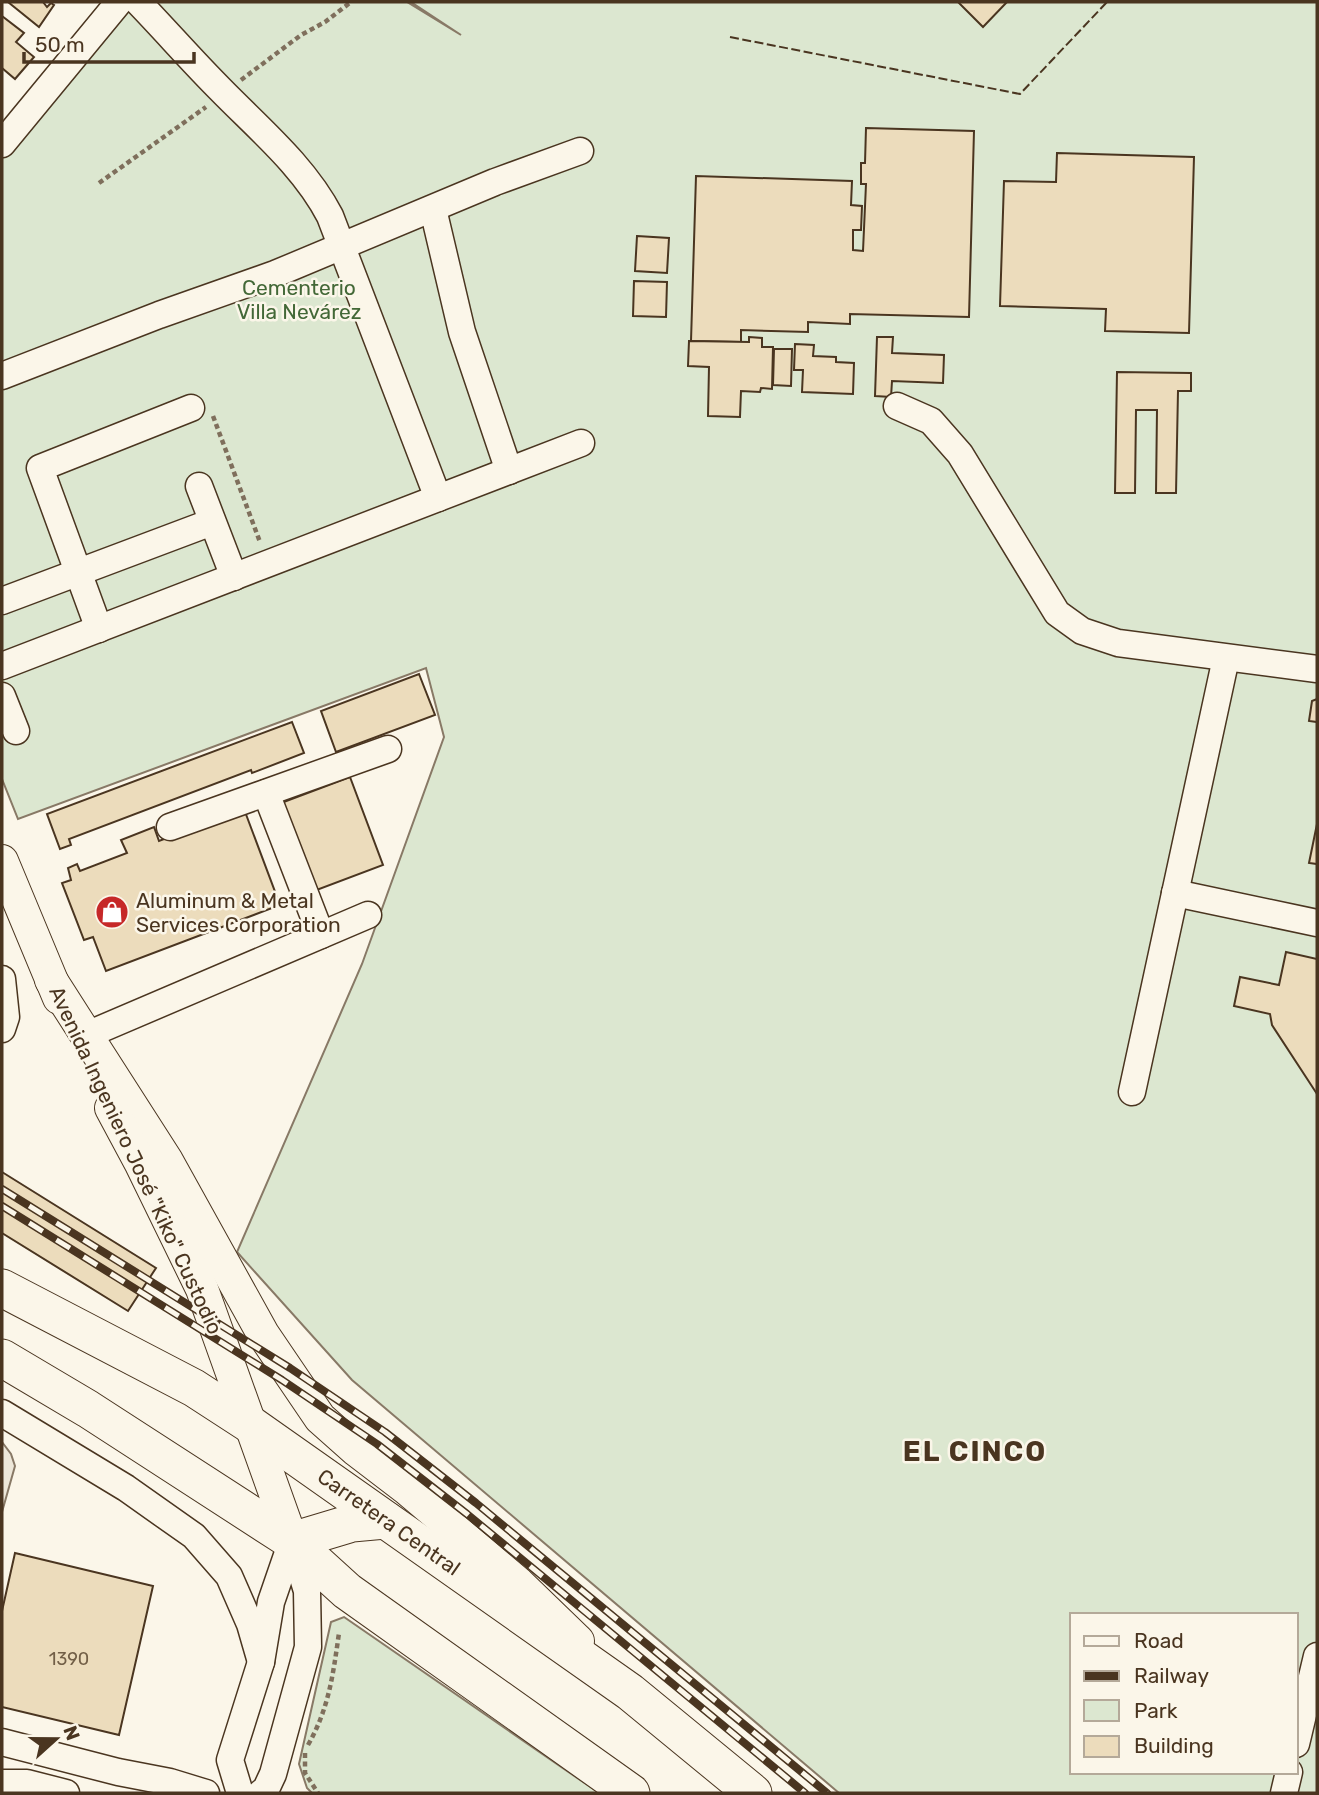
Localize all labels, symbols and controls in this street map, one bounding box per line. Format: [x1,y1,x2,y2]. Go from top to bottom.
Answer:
scale bar [24,21,194,65]
text: 50 m [35,32,85,57]
park label: Cementerio Villa Nevárez [237,275,361,324]
place label: Aluminum & Metal Services Corporation [136,888,341,937]
shop icon: Aluminum & Metal Services Corporation [93,893,131,931]
street label: Avenida Ingeniero José "Kiko" Custodio [44,982,228,1338]
district label: EL CINCO [903,1435,1047,1468]
street label: Carretera Central [313,1463,465,1581]
legend [1070,1613,1298,1774]
text: Road [1134,1628,1184,1653]
house number: 1390 [49,1648,89,1670]
text: Railway [1134,1663,1209,1688]
text: Park [1134,1698,1178,1723]
north arrow [21,1704,91,1774]
text: N [58,1723,85,1744]
text: Building [1134,1733,1214,1758]

